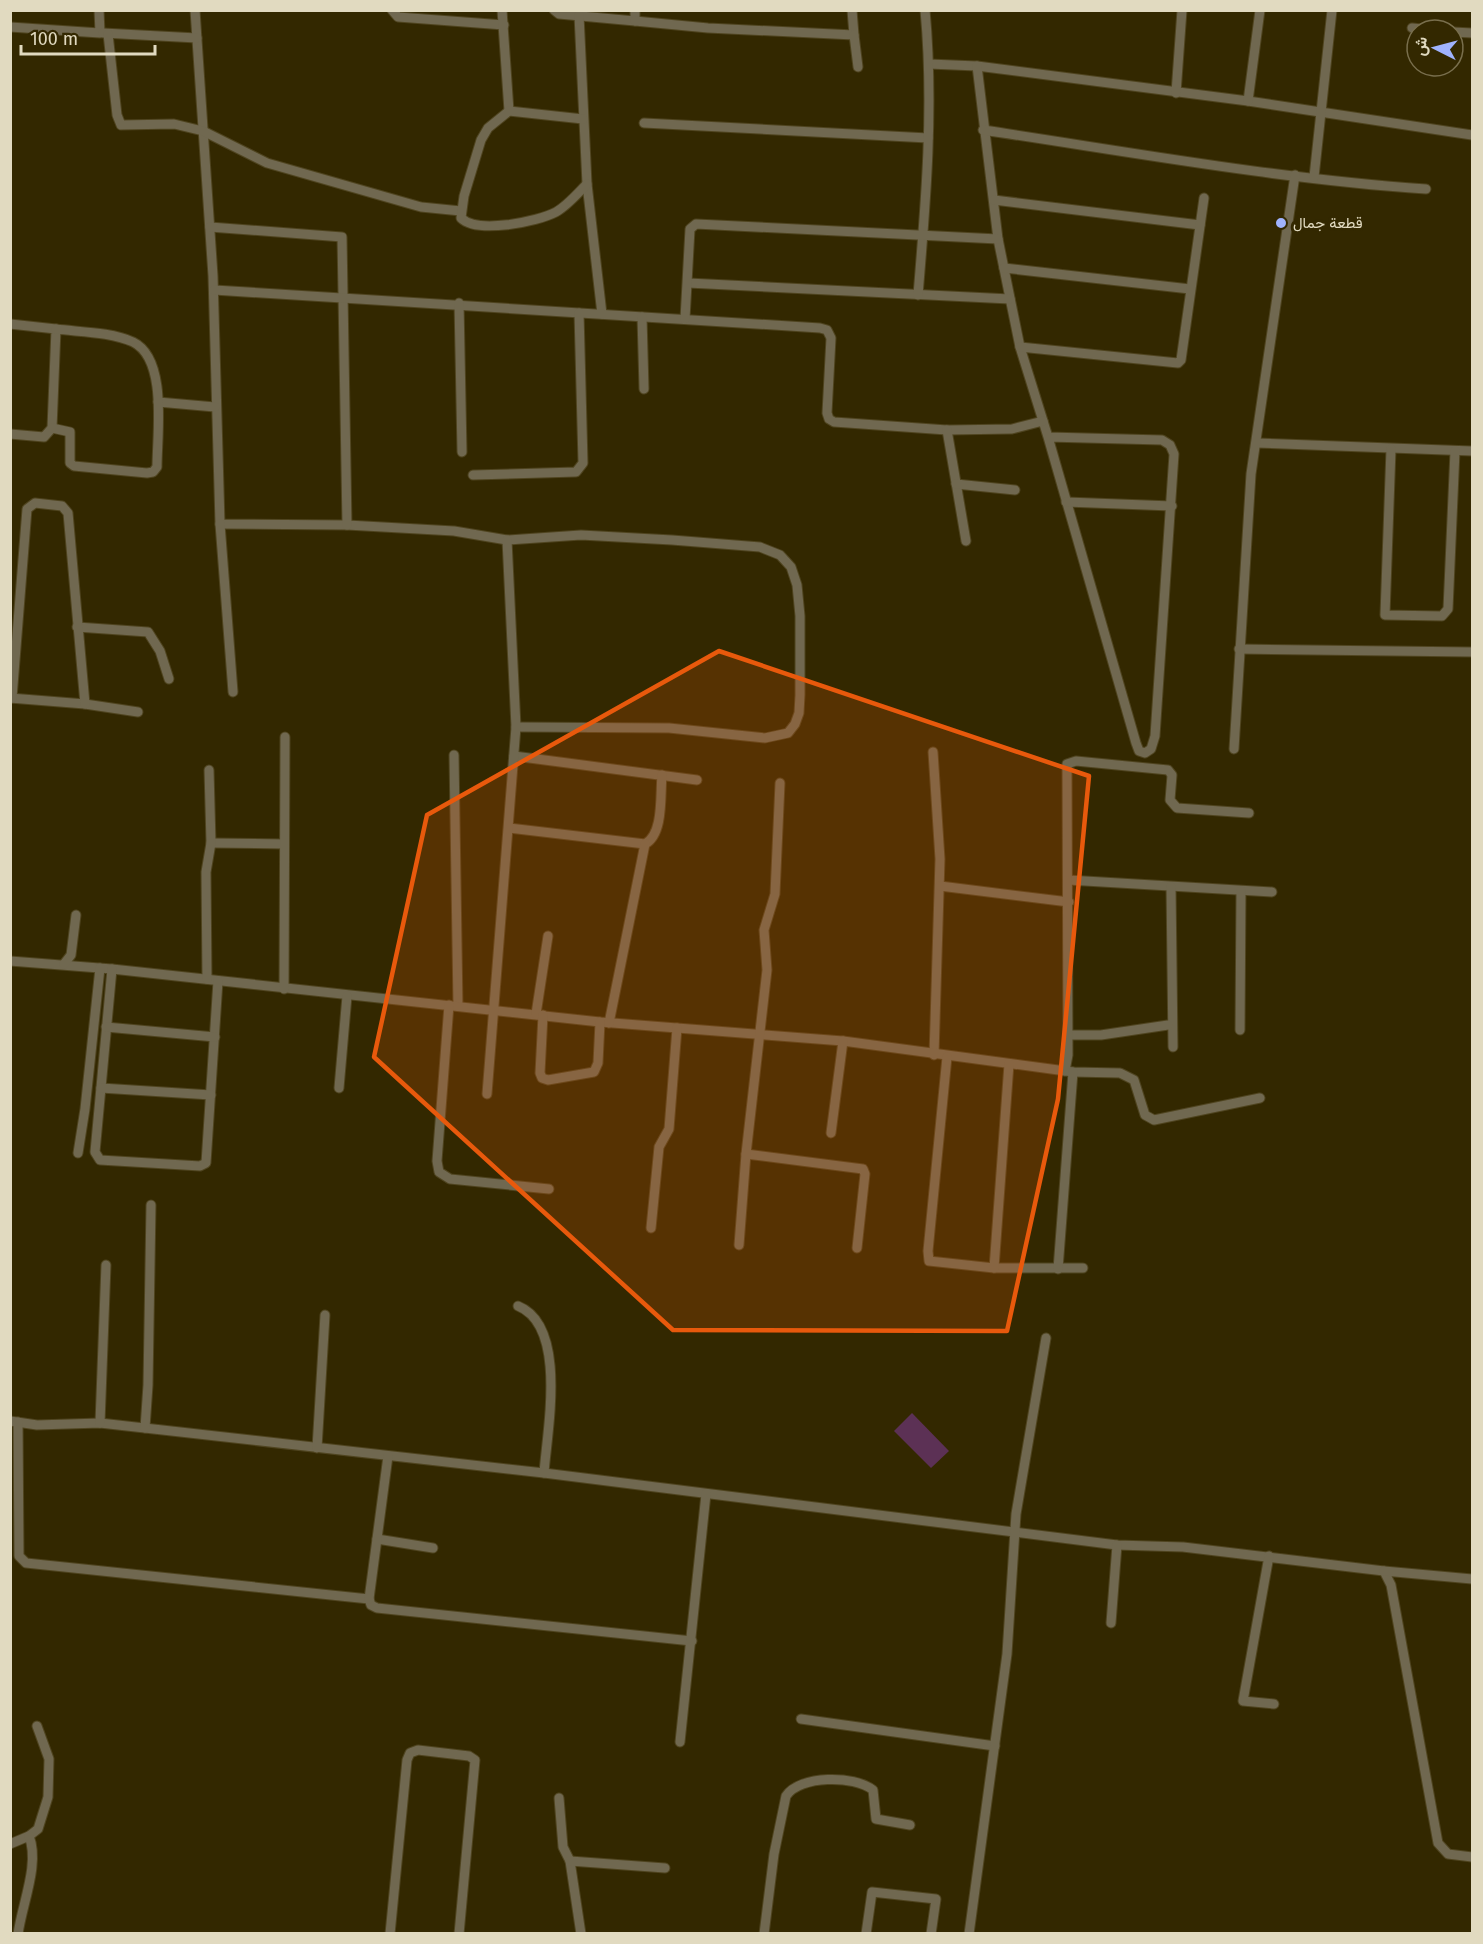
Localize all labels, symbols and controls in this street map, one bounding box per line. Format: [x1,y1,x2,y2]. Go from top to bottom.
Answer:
scale bar [21,18,154,56]
north arrow [1405,18,1465,78]
text: 100 m [30,28,78,50]
text: ش [1410,36,1431,57]
place label: قطعة جمال [1293,214,1363,232]
marker: قطعة جمال [1274,216,1288,230]

